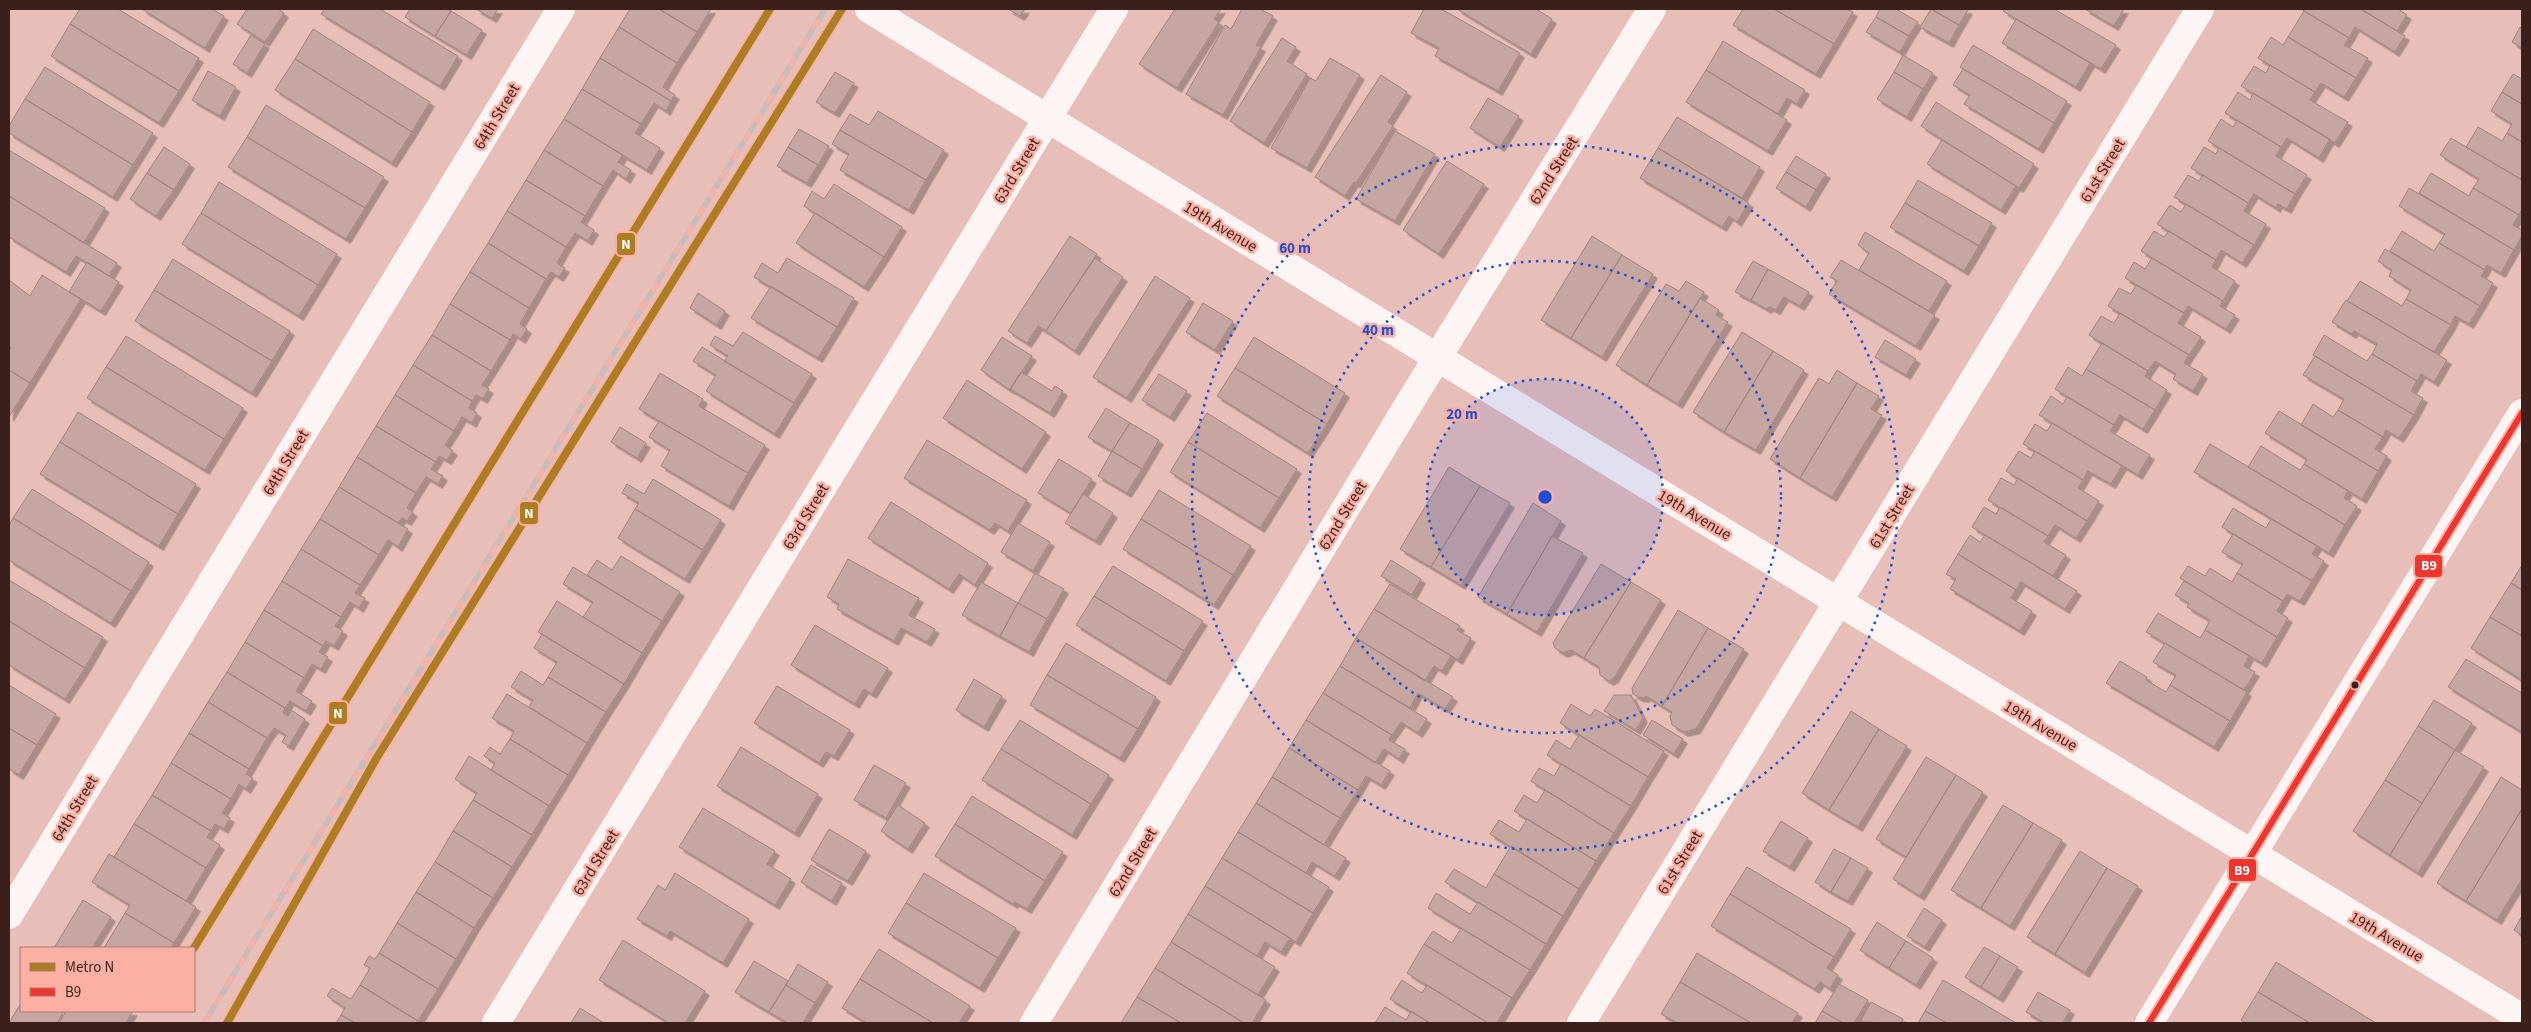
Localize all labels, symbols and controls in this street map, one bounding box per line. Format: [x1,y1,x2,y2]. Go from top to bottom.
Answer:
street label: 64th Street [469,79,525,154]
street label: 62nd Street [1524,132,1584,209]
street label: 63rd Street [989,133,1046,208]
street label: 61st Street [2075,134,2131,207]
street label: 19th Avenue [1179,196,1262,258]
line badge: N [616,232,636,256]
text: N [621,235,631,255]
text: 60 m [1279,238,1311,259]
text: 40 m [1362,320,1394,341]
text: 20 m [1446,404,1478,425]
street label: 64th Street [258,425,314,500]
street label: 62nd Street [1314,476,1372,554]
street label: 63rd Street [778,479,835,554]
street label: 61st Street [1864,480,1920,553]
street label: 19th Avenue [1653,484,1736,546]
centre of rings [1536,488,1554,506]
line badge: N [519,501,539,525]
text: N [524,504,534,524]
line badge: B9 [2414,554,2443,578]
text: B9 [2421,556,2437,576]
unlabelled marker [2350,680,2360,690]
street label: 19th Avenue [1999,695,2082,757]
line badge: N [328,701,348,725]
text: N [333,704,343,724]
street label: 64th Street [47,771,103,846]
street label: 62nd Street [1104,823,1162,901]
street label: 63rd Street [568,825,625,900]
street label: 61st Street [1652,826,1708,899]
line badge: B9 [2228,858,2257,882]
text: B9 [2234,861,2250,881]
street label: 19th Avenue [2345,906,2428,968]
legend [20,947,195,1012]
text: Metro N [65,957,114,978]
text: B9 [65,982,81,1003]

